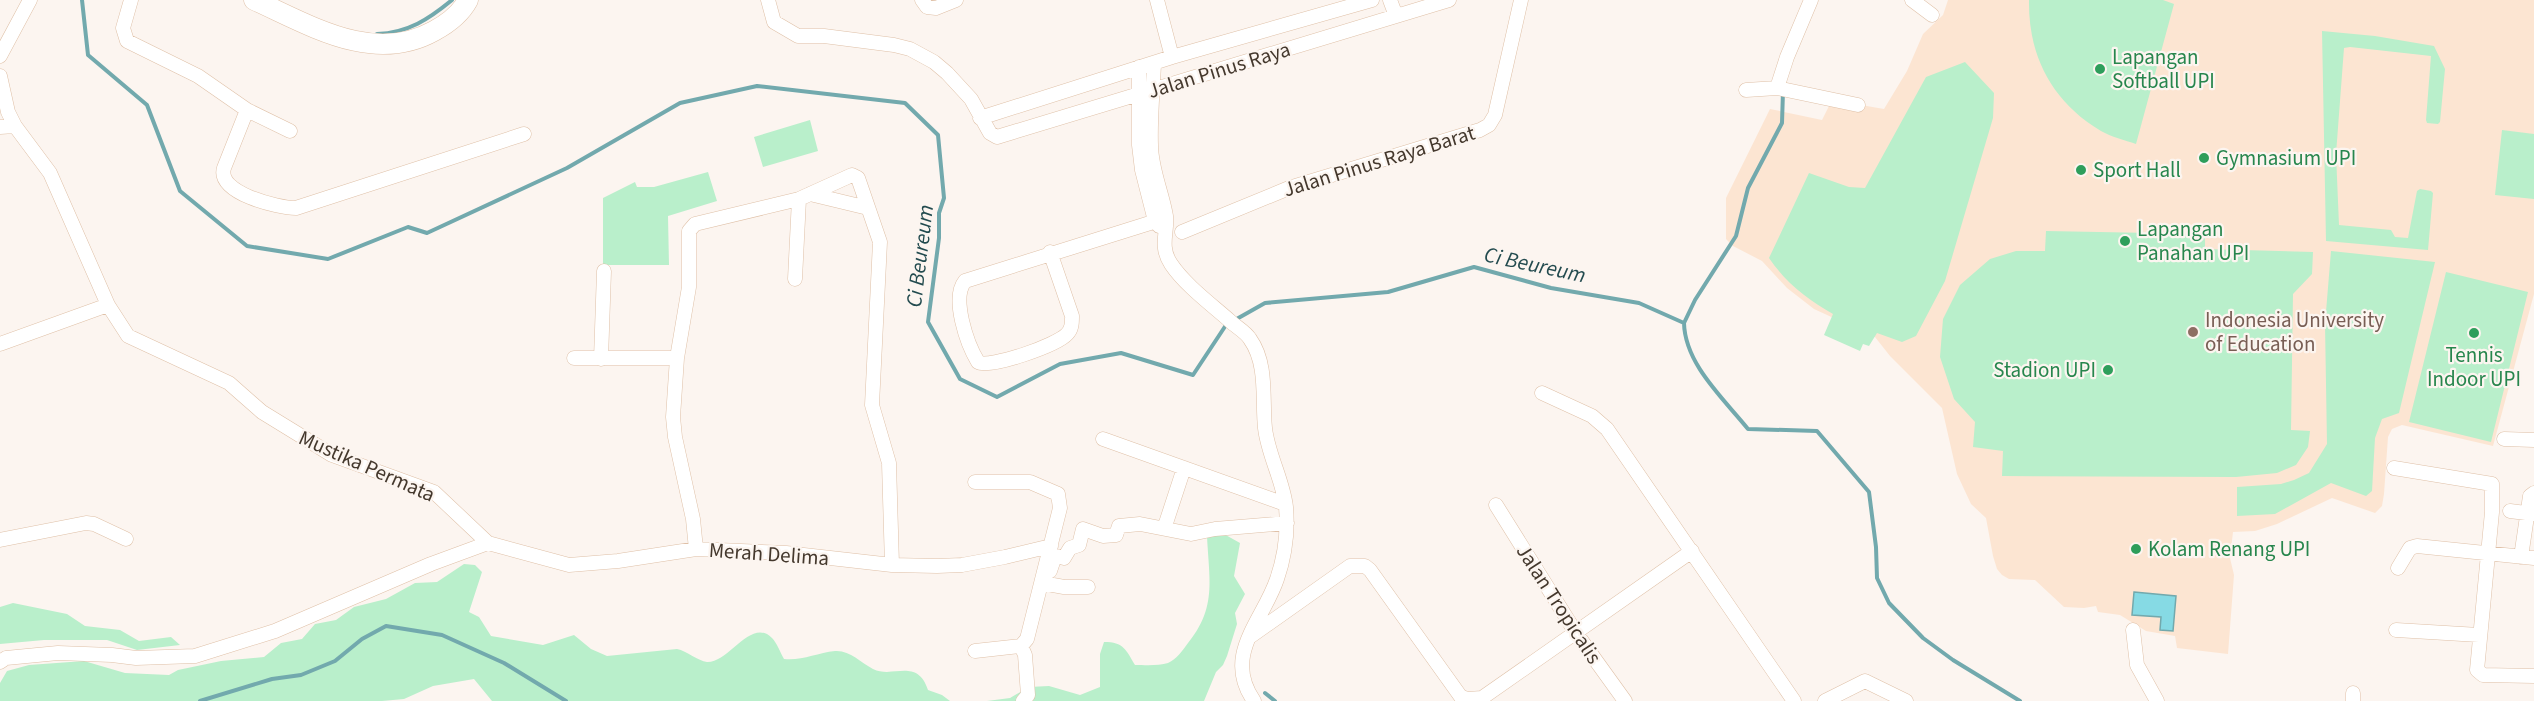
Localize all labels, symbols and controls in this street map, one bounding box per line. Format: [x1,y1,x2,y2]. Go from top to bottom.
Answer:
street label: Jalan Pinus Raya [1144,34,1294,106]
place label: Lapangan Softball UPI [2112,42,2215,96]
marker: Lapangan Softball UPI [2093,62,2107,76]
street label: Jalan Pinus Raya Barat [1279,118,1479,204]
place label: Gymnasium UPI [2216,143,2356,173]
marker: Gymnasium UPI [2197,151,2211,165]
place label: Sport Hall [2093,155,2181,185]
marker: Sport Hall [2074,163,2088,177]
water label: Ci Beureum [898,203,942,309]
place label: Lapangan Panahan UPI [2137,214,2249,268]
marker: Lapangan Panahan UPI [2118,234,2132,248]
water label: Ci Beureum [1481,239,1589,291]
place label: Indonesia University of Education [2205,305,2384,359]
marker: Indonesia University of Education [2186,325,2200,339]
marker: Tennis Indoor UPI [2467,326,2481,340]
place label: Tennis Indoor UPI [2427,340,2521,394]
place label: Stadion UPI [1993,355,2096,385]
marker: Stadion UPI [2101,363,2115,377]
street label: Mustika Permata [294,423,440,509]
place label: Kolam Renang UPI [2148,534,2310,564]
street label: Merah Delima [708,535,830,573]
street label: Jalan Tropicalis [1509,538,1609,670]
marker: Kolam Renang UPI [2129,542,2143,556]

